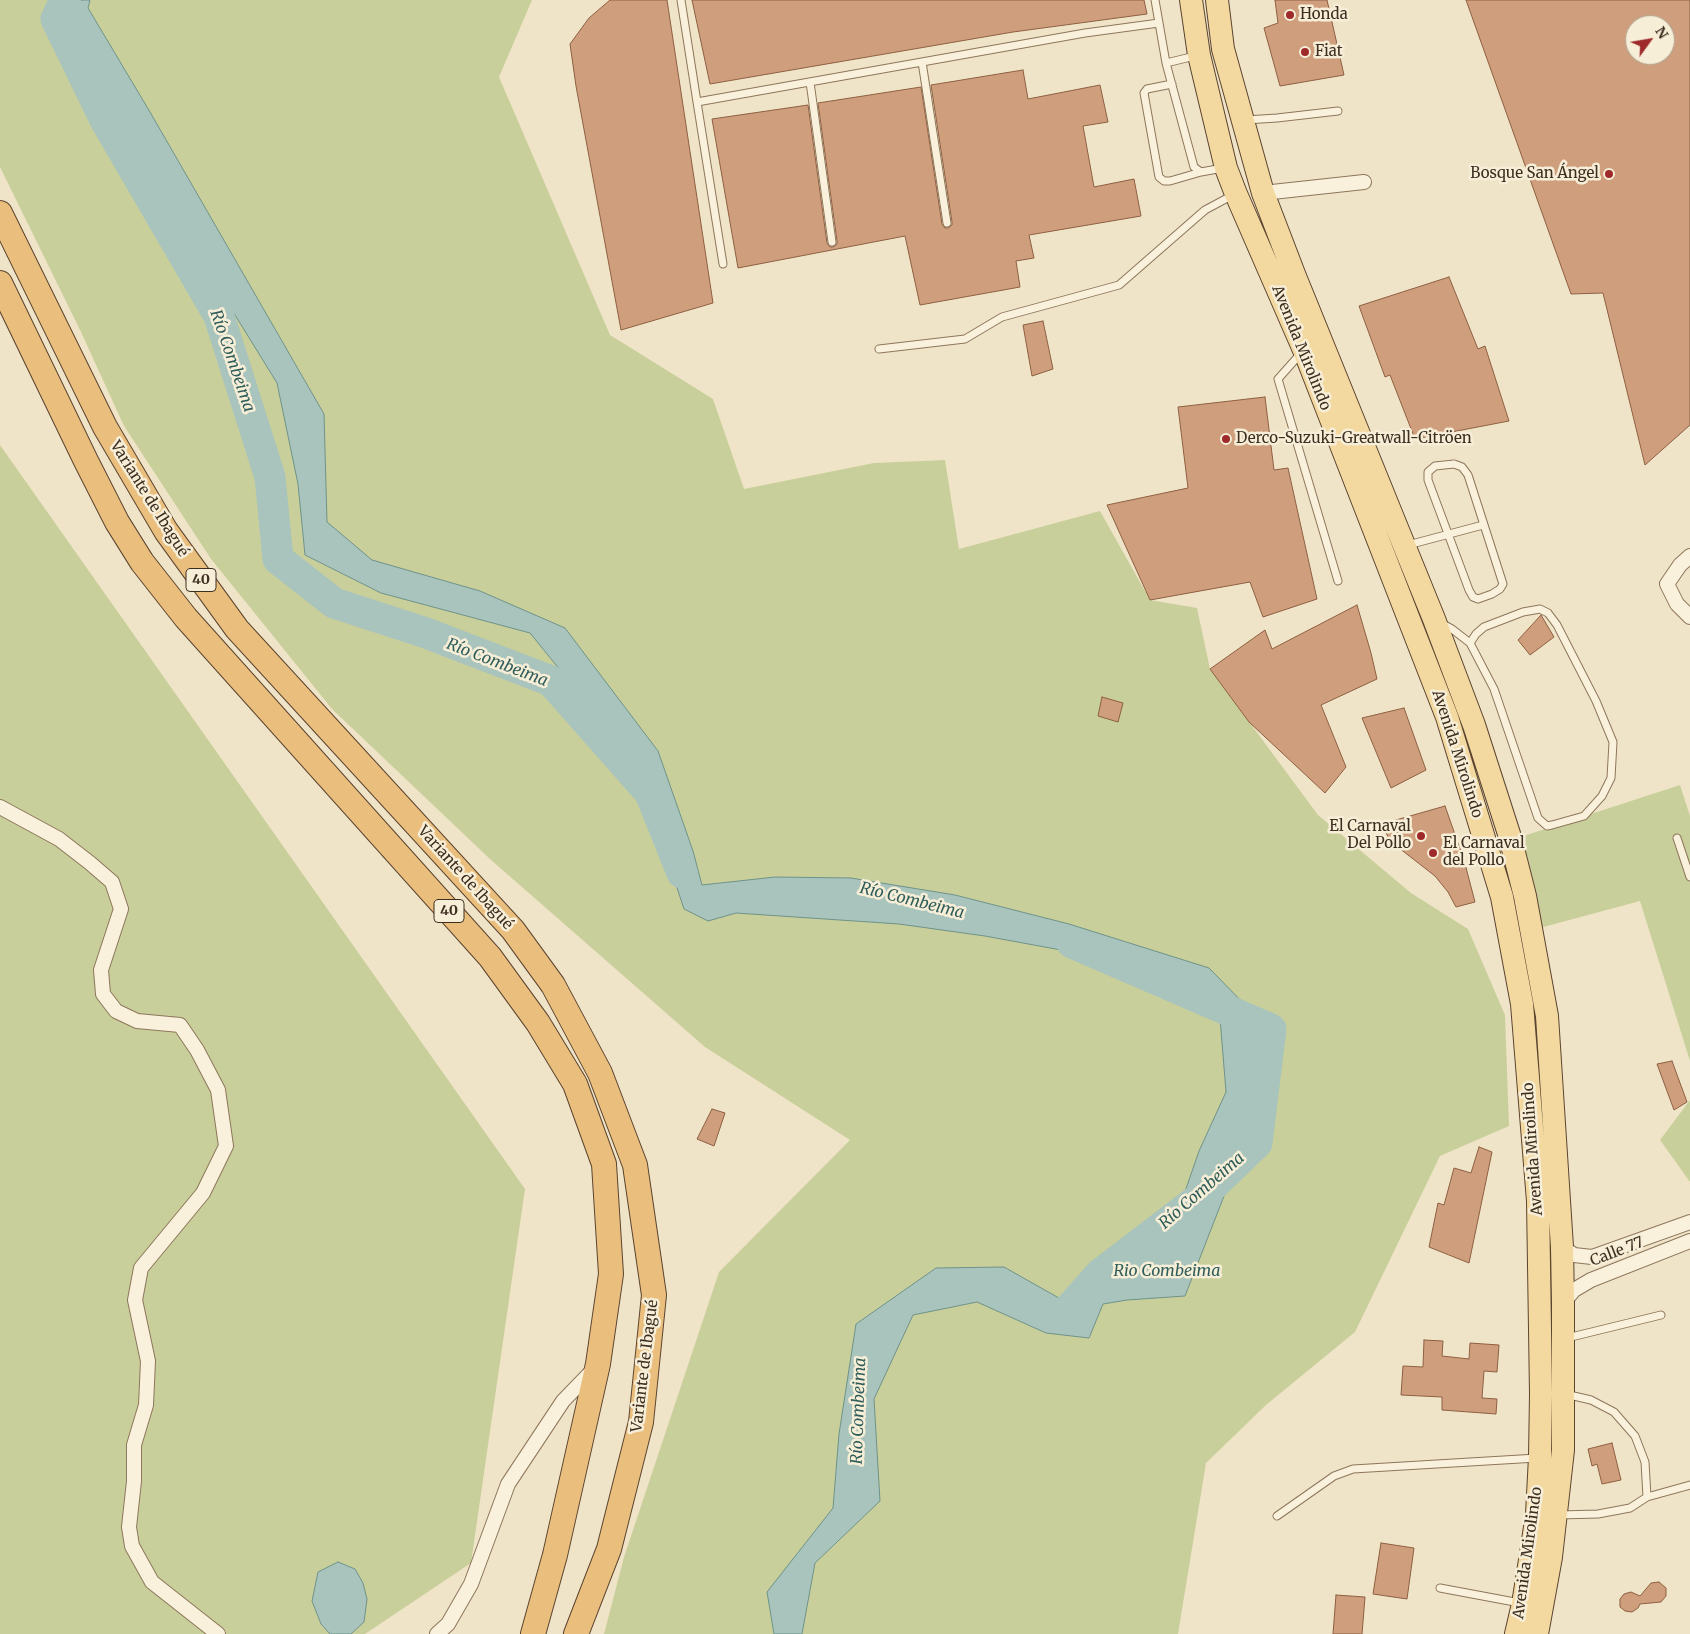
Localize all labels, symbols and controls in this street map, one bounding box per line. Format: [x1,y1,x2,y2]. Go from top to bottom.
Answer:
place label: Honda [1300,6,1348,24]
marker: Honda [1284,9,1296,21]
north arrow [1625,15,1675,65]
text: N [1651,23,1672,42]
place label: Fiat [1315,43,1343,61]
marker: Fiat [1299,46,1311,58]
place label: Bosque San Ángel [1470,165,1599,183]
marker: Bosque San Ángel [1603,168,1615,180]
street label: Avenida Mirolindo [1268,283,1334,413]
water label: Río Combeima [206,307,258,415]
place label: Derco-Suzuki-Greatwall-Citröen [1236,430,1472,448]
marker: Derco-Suzuki-Greatwall-Citröen [1220,433,1232,445]
street label: Variante de Ibagué [106,438,192,560]
road number: 40 [186,568,216,592]
water label: Río Combeima [444,635,550,691]
street label: Avenida Mirolindo [1428,688,1486,820]
place label: El Carnaval Del Pollo [1329,818,1411,853]
street label: Variante de Ibagué [414,822,516,934]
marker: El Carnaval Del Pollo [1415,830,1427,842]
place label: El Carnaval del Pollo [1443,835,1525,870]
marker: El Carnaval del Pollo [1427,847,1439,859]
water label: Río Combeima [858,879,966,923]
road number: 40 [434,899,464,922]
street label: Avenida Mirolindo [1519,1082,1547,1216]
water label: Río Combeima [1155,1149,1249,1233]
street label: Calle 77 [1588,1234,1646,1270]
water label: Rio Combeima [1114,1261,1220,1281]
street label: Variante de Ibagué [628,1299,662,1433]
water label: Río Combeima [848,1357,870,1465]
street label: Avenida Mirolindo [1510,1486,1546,1620]

